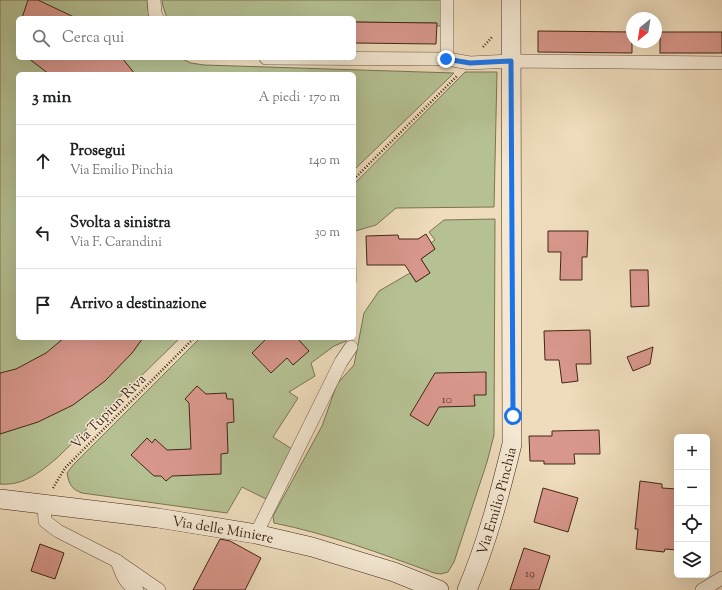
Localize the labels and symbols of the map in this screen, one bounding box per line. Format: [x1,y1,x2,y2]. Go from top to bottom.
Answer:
north arrow [626,12,662,48]
route end [437,50,455,68]
street label: Via Tupiun Riva [67,370,152,455]
house number: 10 [442,391,452,409]
route start [504,407,522,425]
street label: Via Emilio Pinchia [473,445,523,558]
street label: Via delle Miniere [170,512,275,550]
house number: 19 [525,565,535,583]

